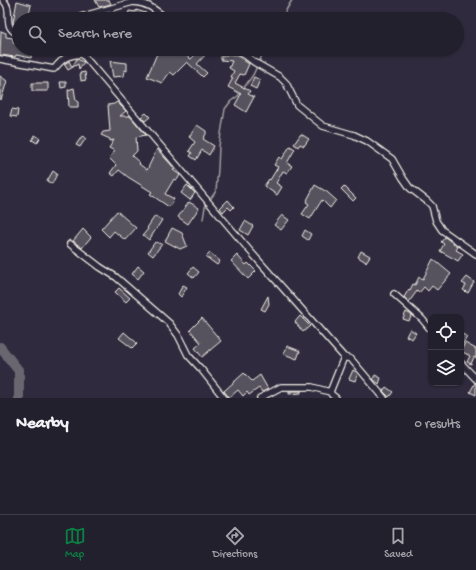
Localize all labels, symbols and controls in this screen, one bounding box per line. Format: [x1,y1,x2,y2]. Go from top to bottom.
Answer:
search box [12,12,464,56]
icon: search [26,23,48,45]
text: Search here [58,25,132,43]
map controls [428,314,464,386]
button: locate [428,314,464,350]
button: layers [428,350,464,386]
text: Nearby [16,414,69,434]
text: 0 results [414,417,460,432]
tab: Map [64,525,86,561]
tab: Directions [213,525,257,561]
tab: Saved [384,525,412,561]

